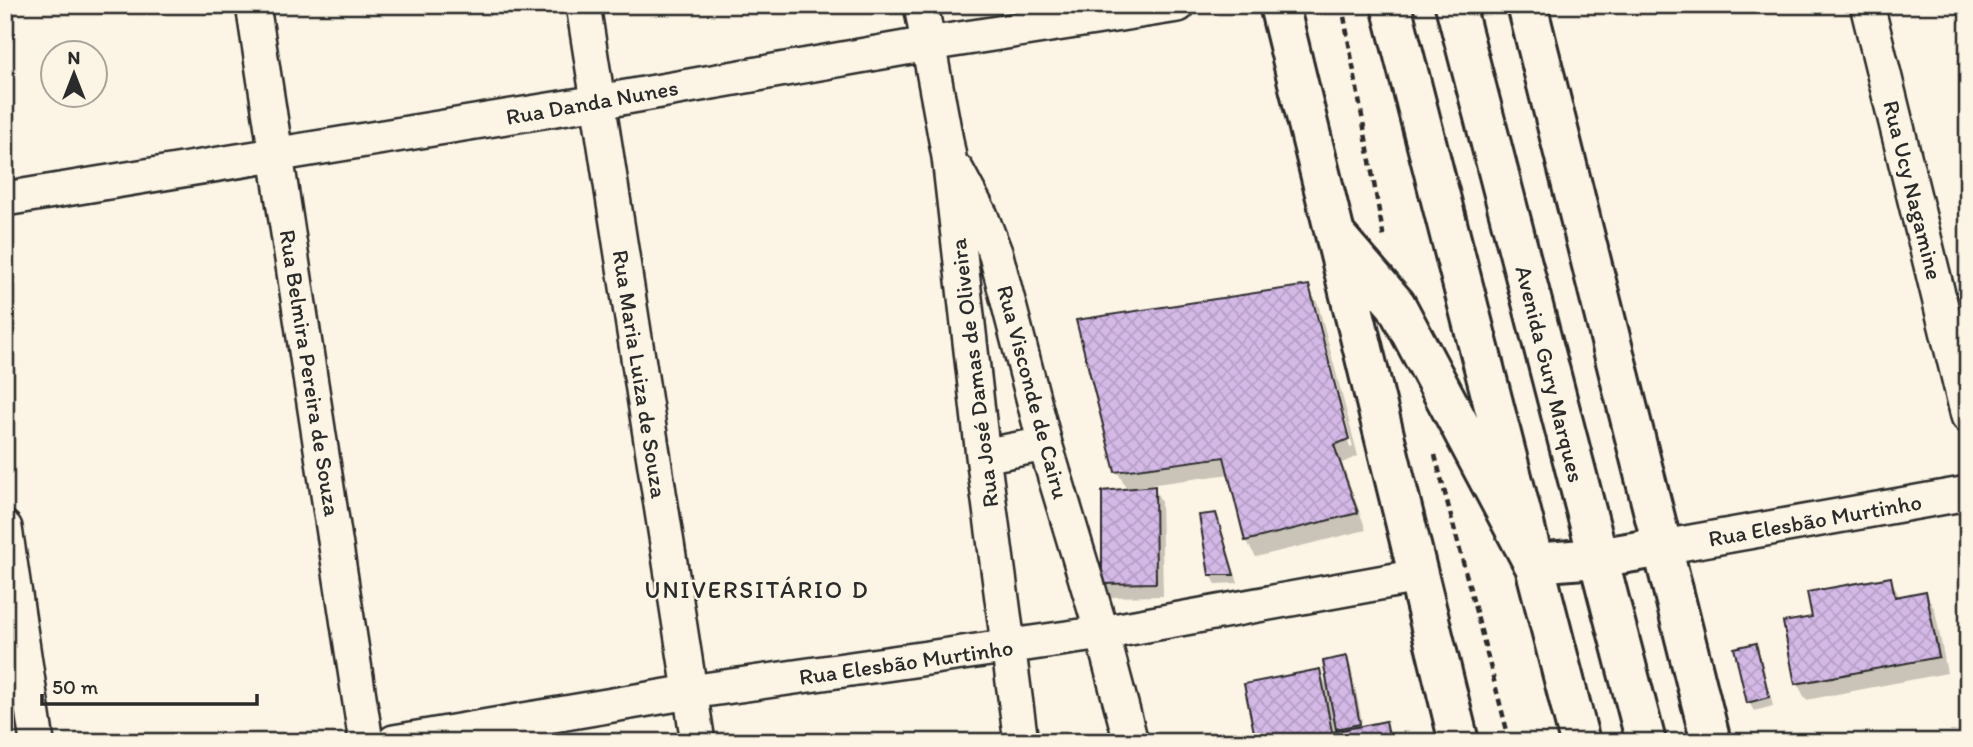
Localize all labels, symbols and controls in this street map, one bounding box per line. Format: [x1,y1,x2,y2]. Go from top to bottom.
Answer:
north arrow [38,38,108,108]
text: N [68,46,80,69]
street label: Rua Danda Nunes [504,73,680,131]
street label: Rua Ucy Nagamine [1877,97,1949,283]
street label: Rua Belmira Pereira de Souza [273,228,347,518]
street label: Rua José Damas de Oliveira [944,237,1004,509]
street label: Rua Maria Luiza de Souza [607,248,673,500]
street label: Avenida Gury Marques [1510,263,1590,485]
street label: Rua Visconde de Cairu [991,282,1075,502]
street label: Rua Elesbão Murtinho [1706,487,1924,553]
district label: UNIVERSITÁRIO D [644,575,870,604]
street label: Rua Elesbão Murtinho [797,633,1015,691]
scale bar [42,663,257,707]
text: 50 m [52,674,99,699]

